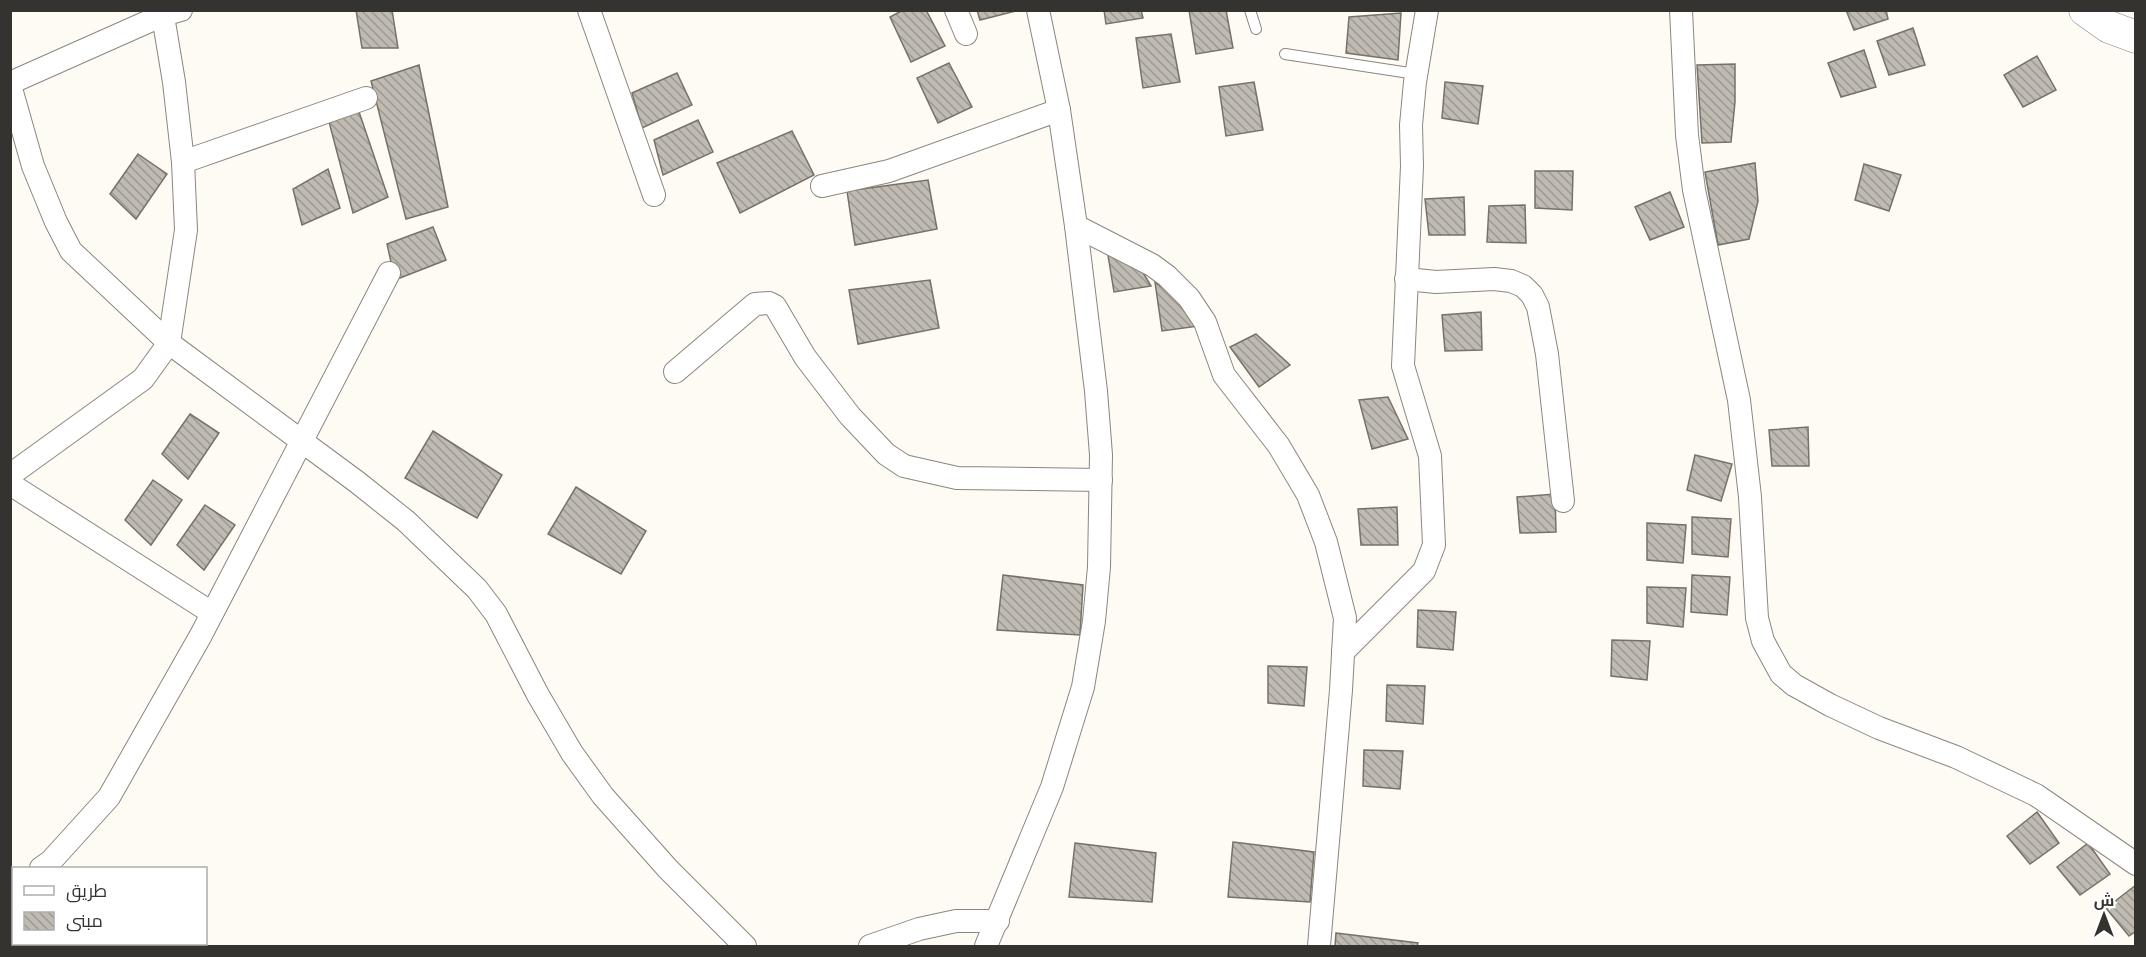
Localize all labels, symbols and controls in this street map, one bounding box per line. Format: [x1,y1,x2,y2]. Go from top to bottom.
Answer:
legend [12,867,207,945]
text: طريق [66,879,107,903]
north arrow [2074,885,2134,945]
text: ش [2094,890,2114,911]
text: مبنى [66,909,103,933]

